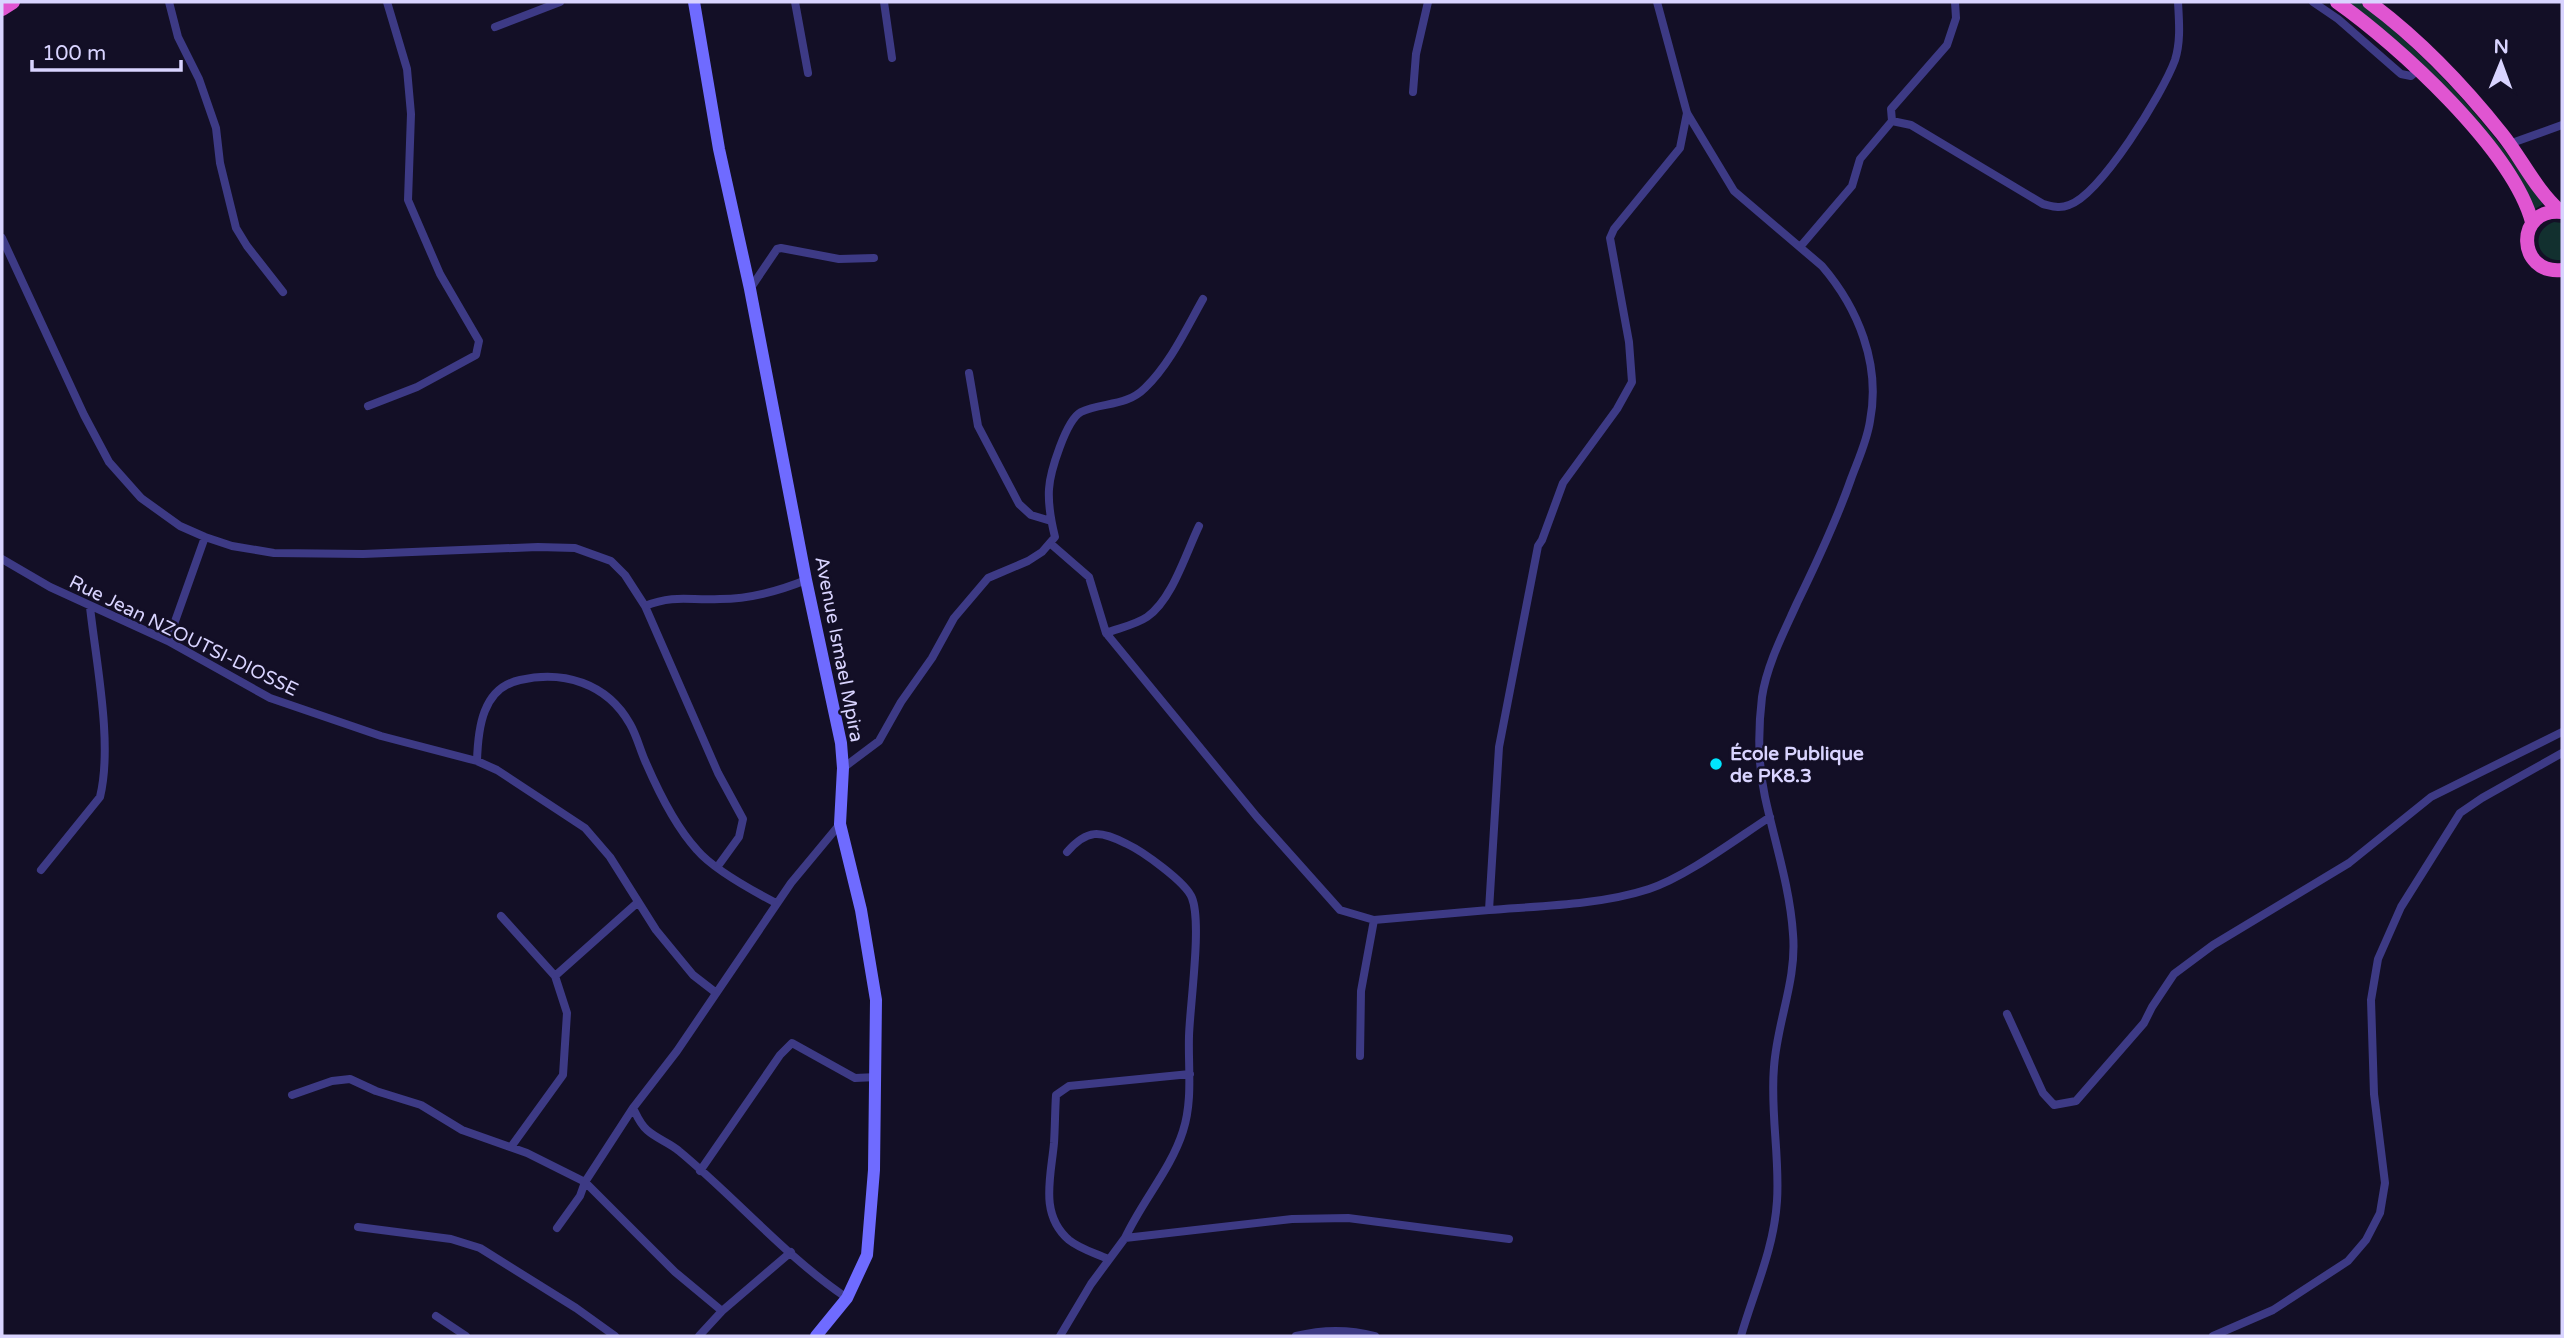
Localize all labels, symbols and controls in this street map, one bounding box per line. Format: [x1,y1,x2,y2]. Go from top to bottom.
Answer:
scale bar [32,28,180,72]
north arrow [2466,28,2536,98]
text: N [2493,36,2509,58]
text: 100 m [42,41,106,66]
street label: Avenue Ismael Mpira [810,554,868,744]
street label: Rue Jean NZOUTSI-DIOSSE [66,571,302,701]
place label: École Publique de PK8.3 [1730,742,1864,787]
marker: École Publique de PK8.3 [1708,756,1724,772]

